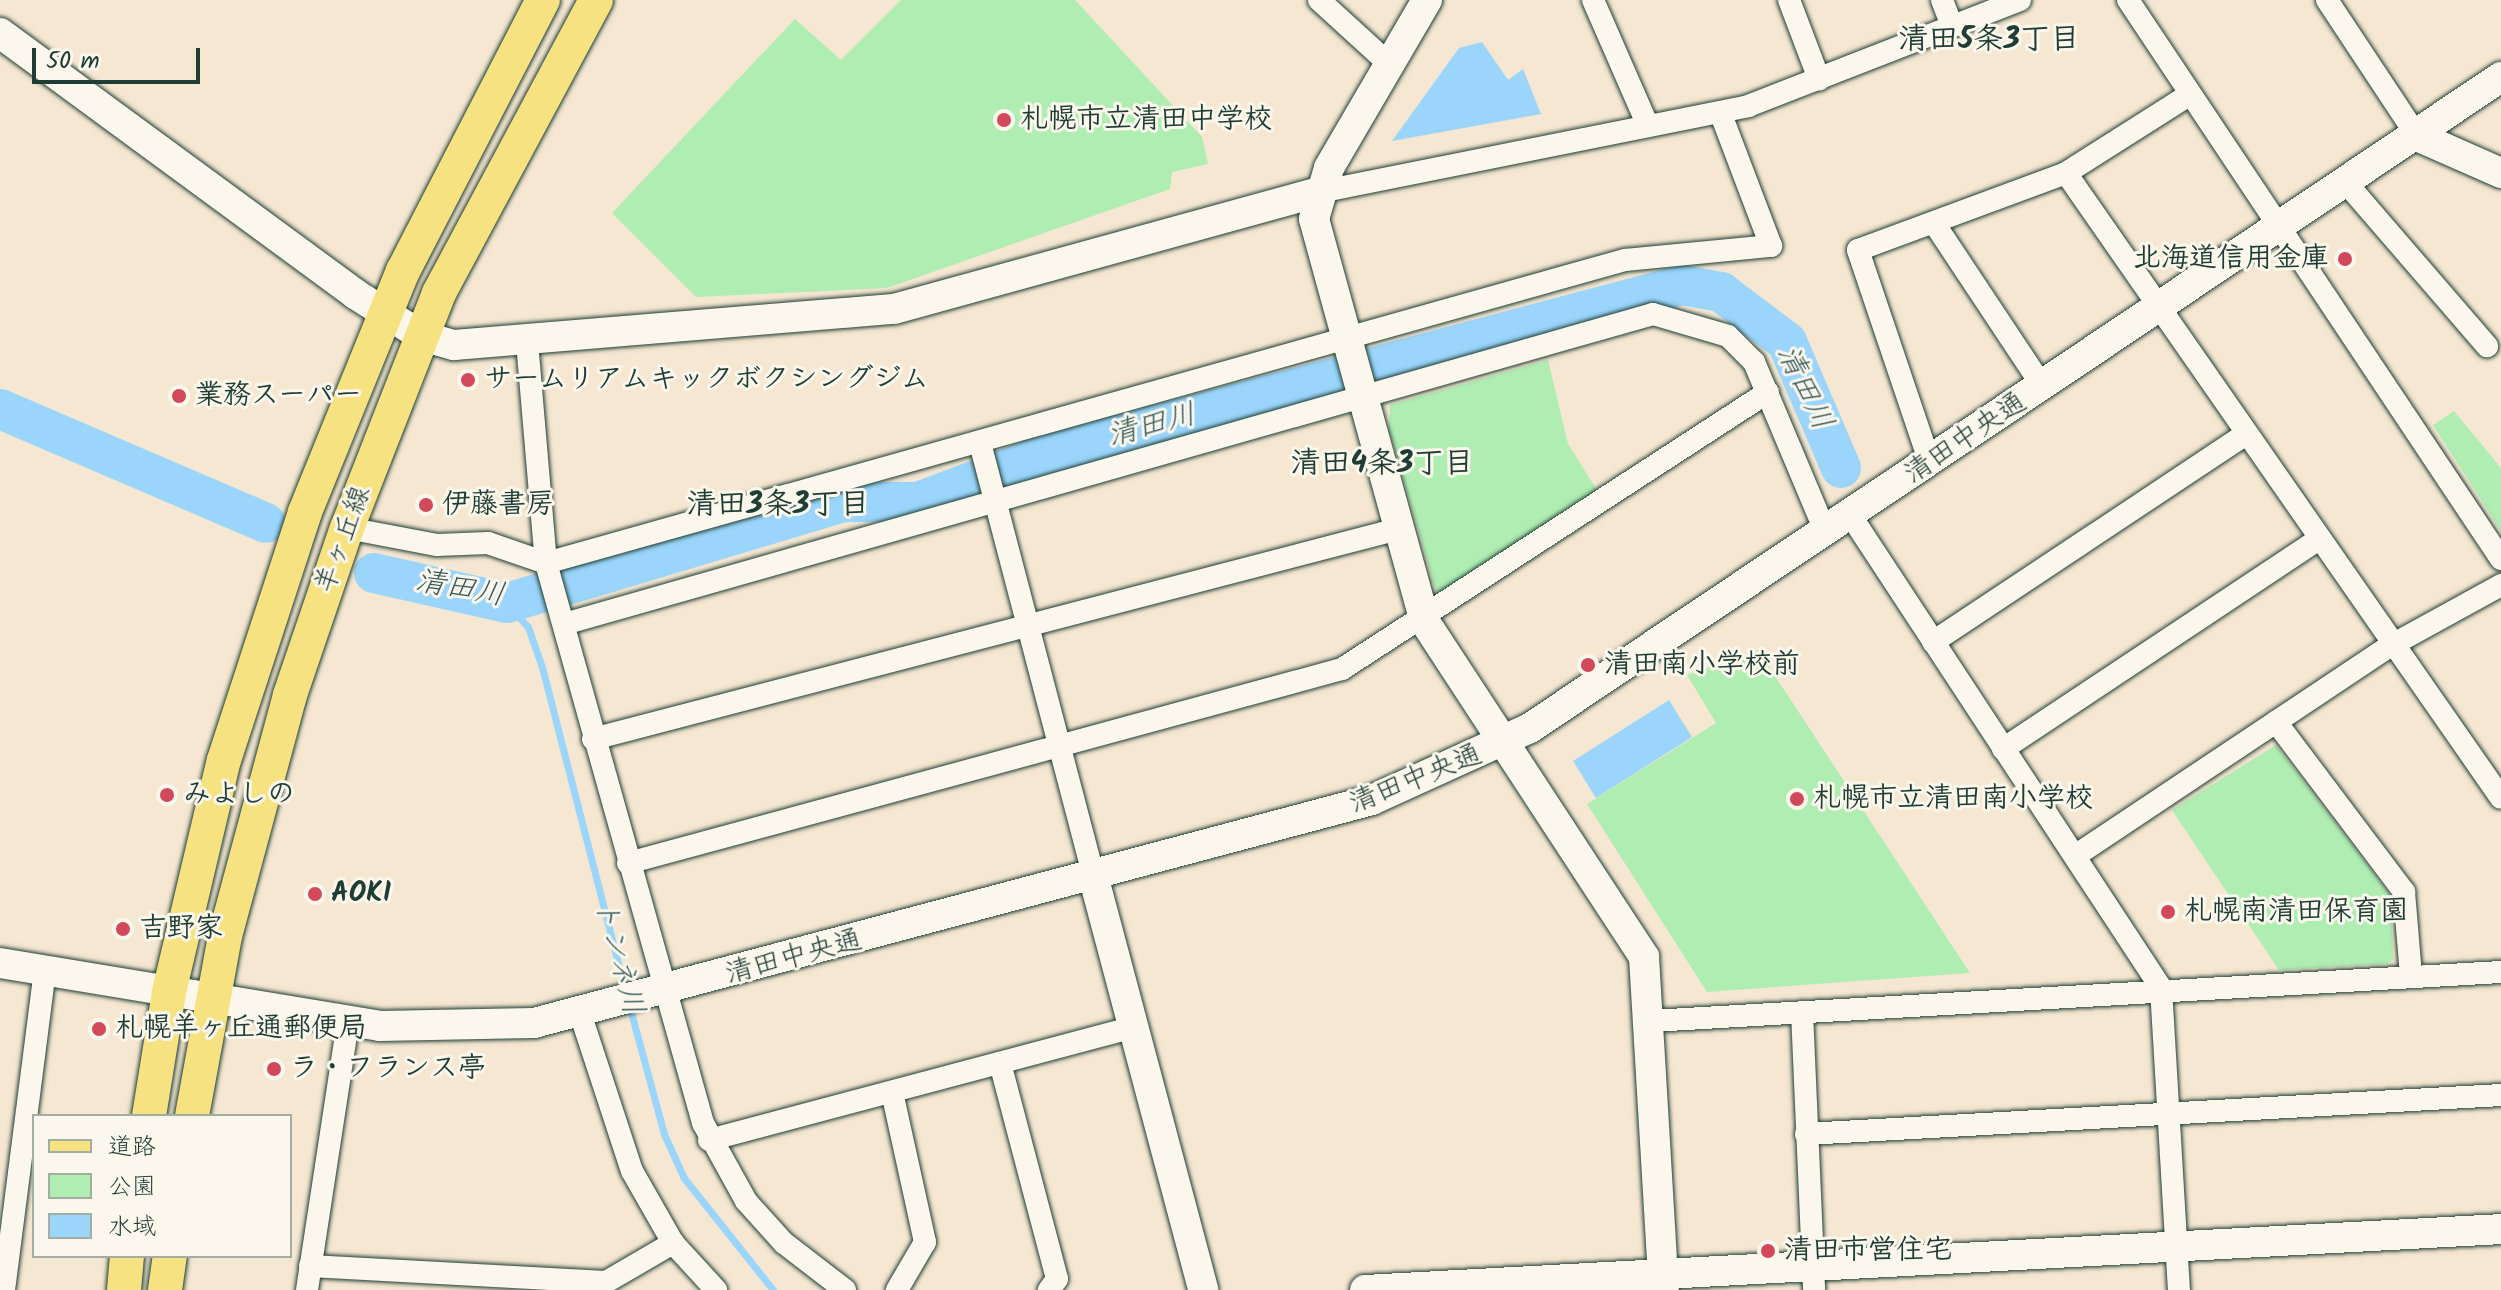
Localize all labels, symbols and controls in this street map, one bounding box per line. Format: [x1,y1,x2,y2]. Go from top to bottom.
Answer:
district label: 清田5条3丁目 [1898,22,2080,58]
scale bar [36,32,204,82]
text: 50 m [46,42,100,81]
place label: 札幌市立清田中学校 [1020,103,1272,137]
marker: 札幌市立清田中学校 [995,111,1013,129]
place label: 北海道信用金庫 [2133,242,2329,276]
marker: 北海道信用金庫 [2336,250,2354,268]
water label: 清田川 [1768,340,1840,436]
place label: サームリアムキックボクシングジム [484,363,932,397]
marker: サームリアムキックボクシングジム [459,371,477,389]
place label: 業務スーパー [195,379,362,413]
street label: 清田中央通 [1899,386,2033,492]
marker: 業務スーパー [170,387,188,405]
water label: 清田川 [1104,397,1200,455]
district label: 清田4条3丁目 [1291,446,1473,482]
street label: 羊ヶ丘線 [309,482,379,598]
district label: 清田3条3丁目 [687,487,869,523]
place label: 伊藤書房 [442,488,554,522]
marker: 伊藤書房 [417,496,435,514]
water label: 清田川 [413,563,507,615]
place label: 清田南小学校前 [1604,648,1800,682]
marker: 清田南小学校前 [1579,656,1597,674]
street label: 清田中央通 [1345,738,1487,822]
place label: みよしの [183,778,295,812]
place label: 札幌市立清田南小学校 [1813,782,2093,816]
marker: みよしの [158,786,176,804]
marker: 札幌市立清田南小学校 [1788,790,1806,808]
place label: AOKI [331,877,391,911]
marker: AOKI [306,885,324,903]
water label: トンネ川 [585,894,651,1020]
place label: 札幌南清田保育園 [2184,895,2408,929]
marker: 札幌南清田保育園 [2159,903,2177,921]
place label: 吉野家 [139,912,223,946]
marker: 吉野家 [114,920,132,938]
street label: 清田中央通 [722,924,866,992]
place label: 札幌羊ヶ丘通郵便局 [115,1012,367,1046]
marker: 札幌羊ヶ丘通郵便局 [90,1020,108,1038]
place label: ラ・フランス亭 [290,1052,486,1086]
marker: ラ・フランス亭 [265,1060,283,1078]
legend [32,1114,292,1258]
text: 道路 [108,1128,156,1167]
text: 公園 [108,1168,156,1207]
text: 水域 [108,1208,156,1247]
place label: 清田市営住宅 [1784,1234,1952,1268]
marker: 清田市営住宅 [1759,1242,1777,1260]

